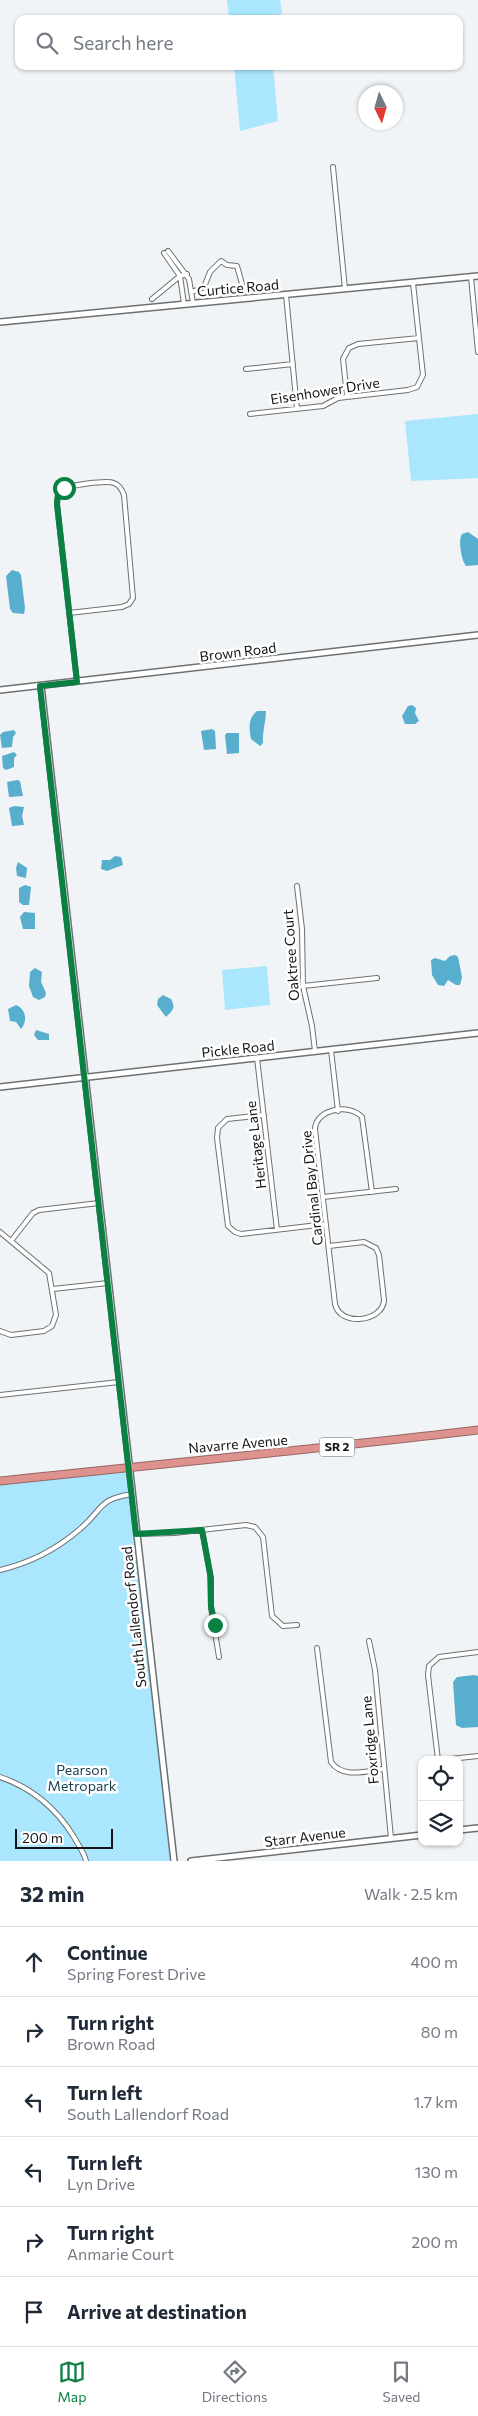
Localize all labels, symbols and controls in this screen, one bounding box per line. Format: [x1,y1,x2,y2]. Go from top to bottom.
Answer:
search box [15,15,463,70]
icon: search [33,29,61,57]
text: Search here [73,31,173,54]
north arrow [358,85,403,130]
street label: Curtice Road [196,275,280,300]
street label: Eisenhower Drive [269,373,381,408]
route start [53,477,76,500]
street label: Brown Road [199,638,277,665]
street label: Oaktree Court [279,908,302,1002]
street label: Pickle Road [201,1036,275,1061]
street label: Heritage Lane [242,1100,269,1190]
street label: Cardinal Bay Drive [297,1130,326,1246]
street label: Navarre Avenue [188,1431,288,1456]
road number: SR 2 [320,1438,354,1456]
street label: South Lallendorf Road [118,1546,149,1688]
route end [204,1614,227,1637]
street label: Foxridge Lane [357,1695,382,1785]
map controls [418,1756,463,1846]
button: locate [418,1756,463,1801]
park label: Pearson Metropark [48,1761,117,1794]
button: layers [418,1801,463,1846]
street label: Starr Avenue [263,1823,347,1850]
scale bar [15,1826,112,1849]
text: 200 m [22,1829,63,1846]
text: 32 min [20,1881,84,1906]
text: Walk · 2.5 km [364,1884,458,1903]
text: Continue [67,1941,147,1964]
icon: ahead [20,1948,48,1976]
text: 400 m [410,1952,458,1971]
text: Spring Forest Drive [67,1964,206,1983]
text: Turn right [67,2011,154,2034]
icon: right [20,2018,48,2046]
text: 80 m [421,2022,458,2041]
text: Brown Road [67,2034,155,2053]
text: Turn left [67,2081,142,2104]
icon: left [20,2088,48,2116]
text: 1.7 km [413,2092,458,2111]
text: South Lallendorf Road [67,2104,229,2123]
text: Turn left [67,2151,142,2174]
icon: left [20,2158,48,2186]
text: 130 m [415,2162,458,2181]
text: Lyn Drive [67,2174,135,2193]
text: Turn right [67,2221,154,2244]
icon: right [20,2228,48,2256]
text: 200 m [411,2232,458,2251]
text: Anmarie Court [67,2244,174,2263]
icon: arrive [20,2298,48,2326]
text: Arrive at destination [67,2300,247,2323]
tab: Map [58,2358,86,2405]
tab: Directions [202,2358,267,2405]
tab: Saved [383,2358,420,2405]

